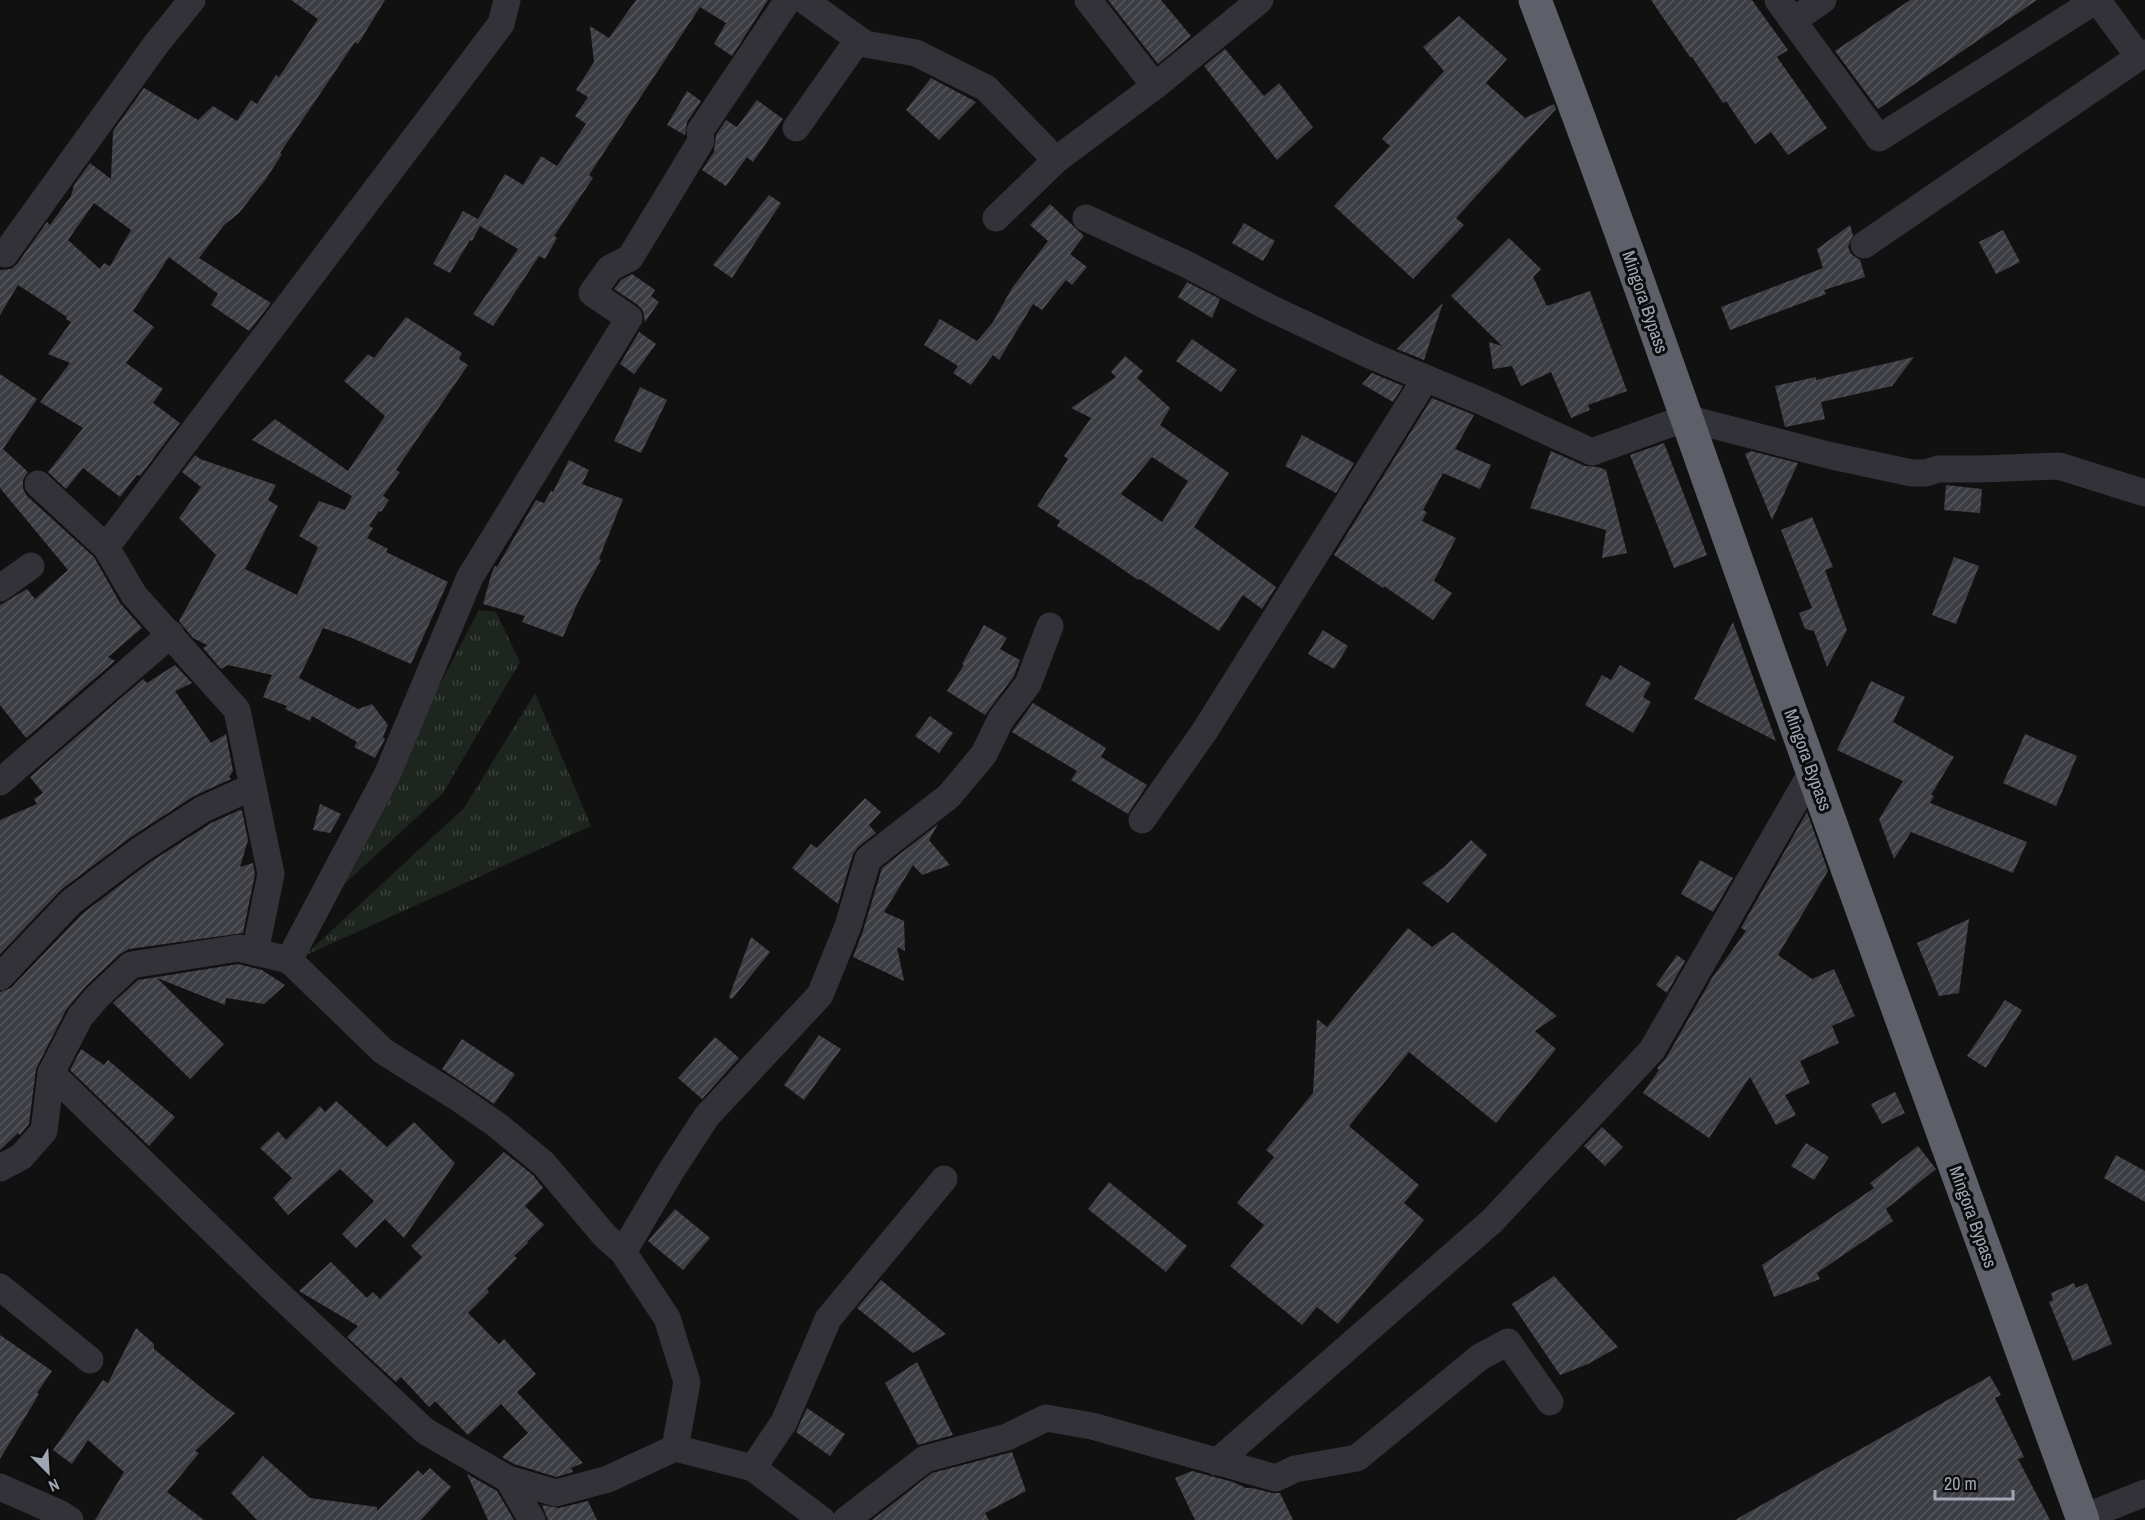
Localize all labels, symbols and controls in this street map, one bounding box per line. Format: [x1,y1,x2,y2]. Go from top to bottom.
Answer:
street label: Mingora Bypass [1616,247,1675,356]
street label: Mingora Bypass [1778,705,1838,814]
street label: Mingora Bypass [1943,1162,2003,1271]
north arrow [18,1442,78,1502]
scale bar [1935,1463,2013,1501]
text: 20 m [1944,1471,1977,1496]
text: N [45,1474,63,1498]

